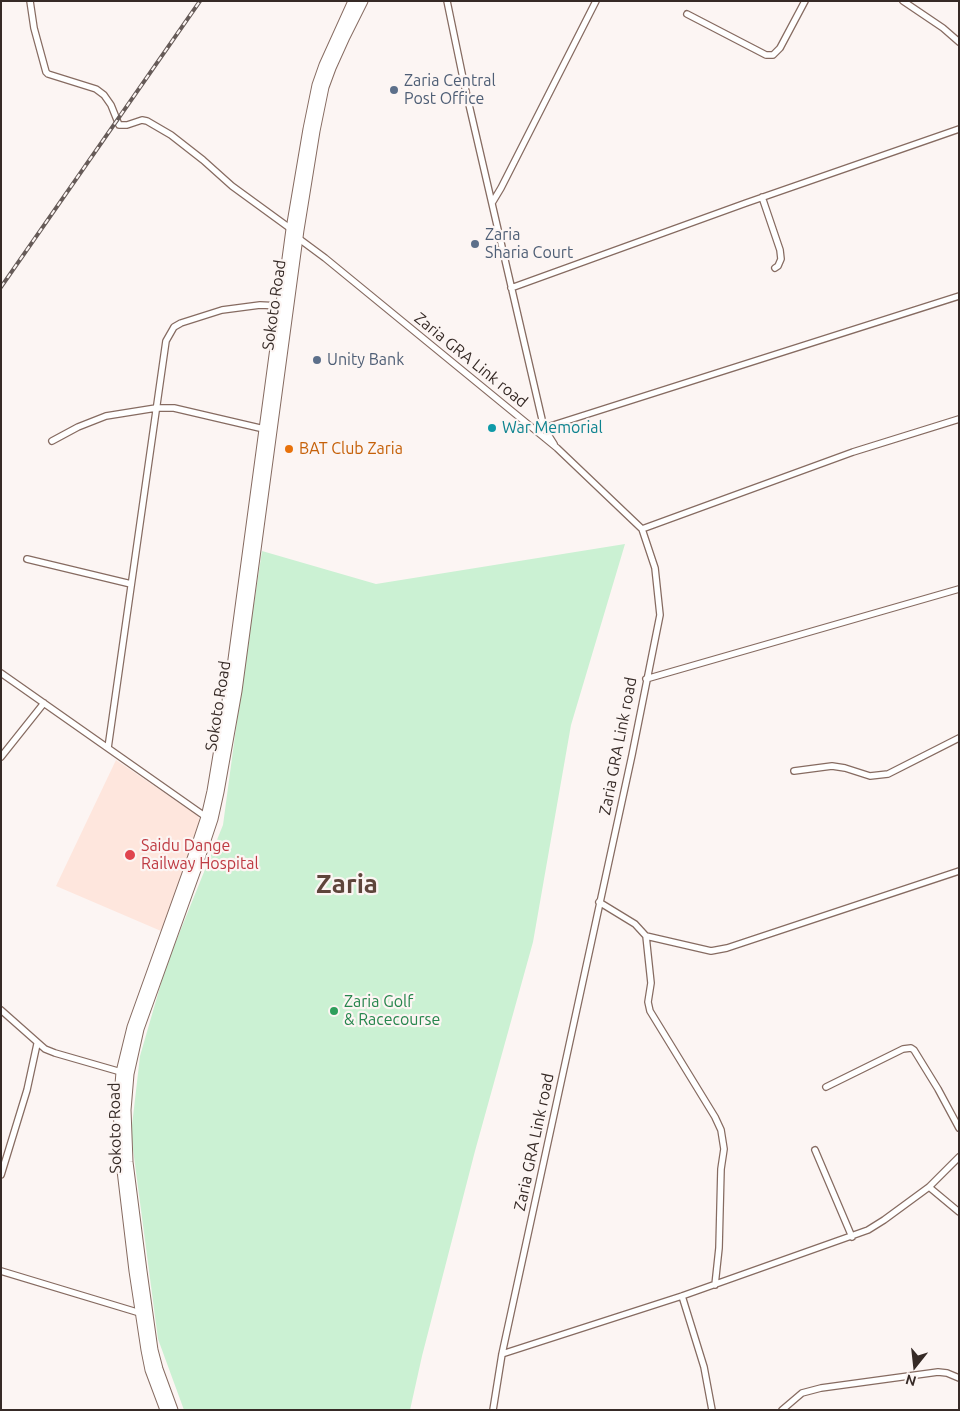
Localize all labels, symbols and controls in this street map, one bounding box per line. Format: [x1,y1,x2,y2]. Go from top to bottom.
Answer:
place label: Zaria Central Post Office [404,71,496,109]
marker: Zaria Central Post Office [388,84,400,96]
place label: Zaria Sharia Court [485,225,573,263]
marker: Zaria Sharia Court [469,238,481,250]
street label: Sokoto Road [258,259,290,351]
street label: Zaria GRA Link road [411,308,531,412]
place label: Unity Bank [327,350,404,370]
marker: Unity Bank [311,354,323,366]
place label: War Memorial [502,418,603,438]
marker: War Memorial [486,422,498,434]
place label: BAT Club Zaria [299,439,403,459]
marker: BAT Club Zaria [283,443,295,455]
street label: Sokoto Road [201,660,235,752]
street label: Zaria GRA Link road [595,675,641,817]
place label: Saidu Dange Railway Hospital [141,836,259,874]
marker: Saidu Dange Railway Hospital [123,848,137,862]
district label: Zaria [316,868,378,900]
place label: Zaria Golf & Racecourse [344,992,440,1030]
marker: Zaria Golf & Racecourse [328,1005,340,1017]
street label: Zaria GRA Link road [510,1071,558,1213]
street label: Sokoto Road [105,1082,125,1174]
north arrow [890,1341,940,1391]
text: N [904,1371,918,1390]

